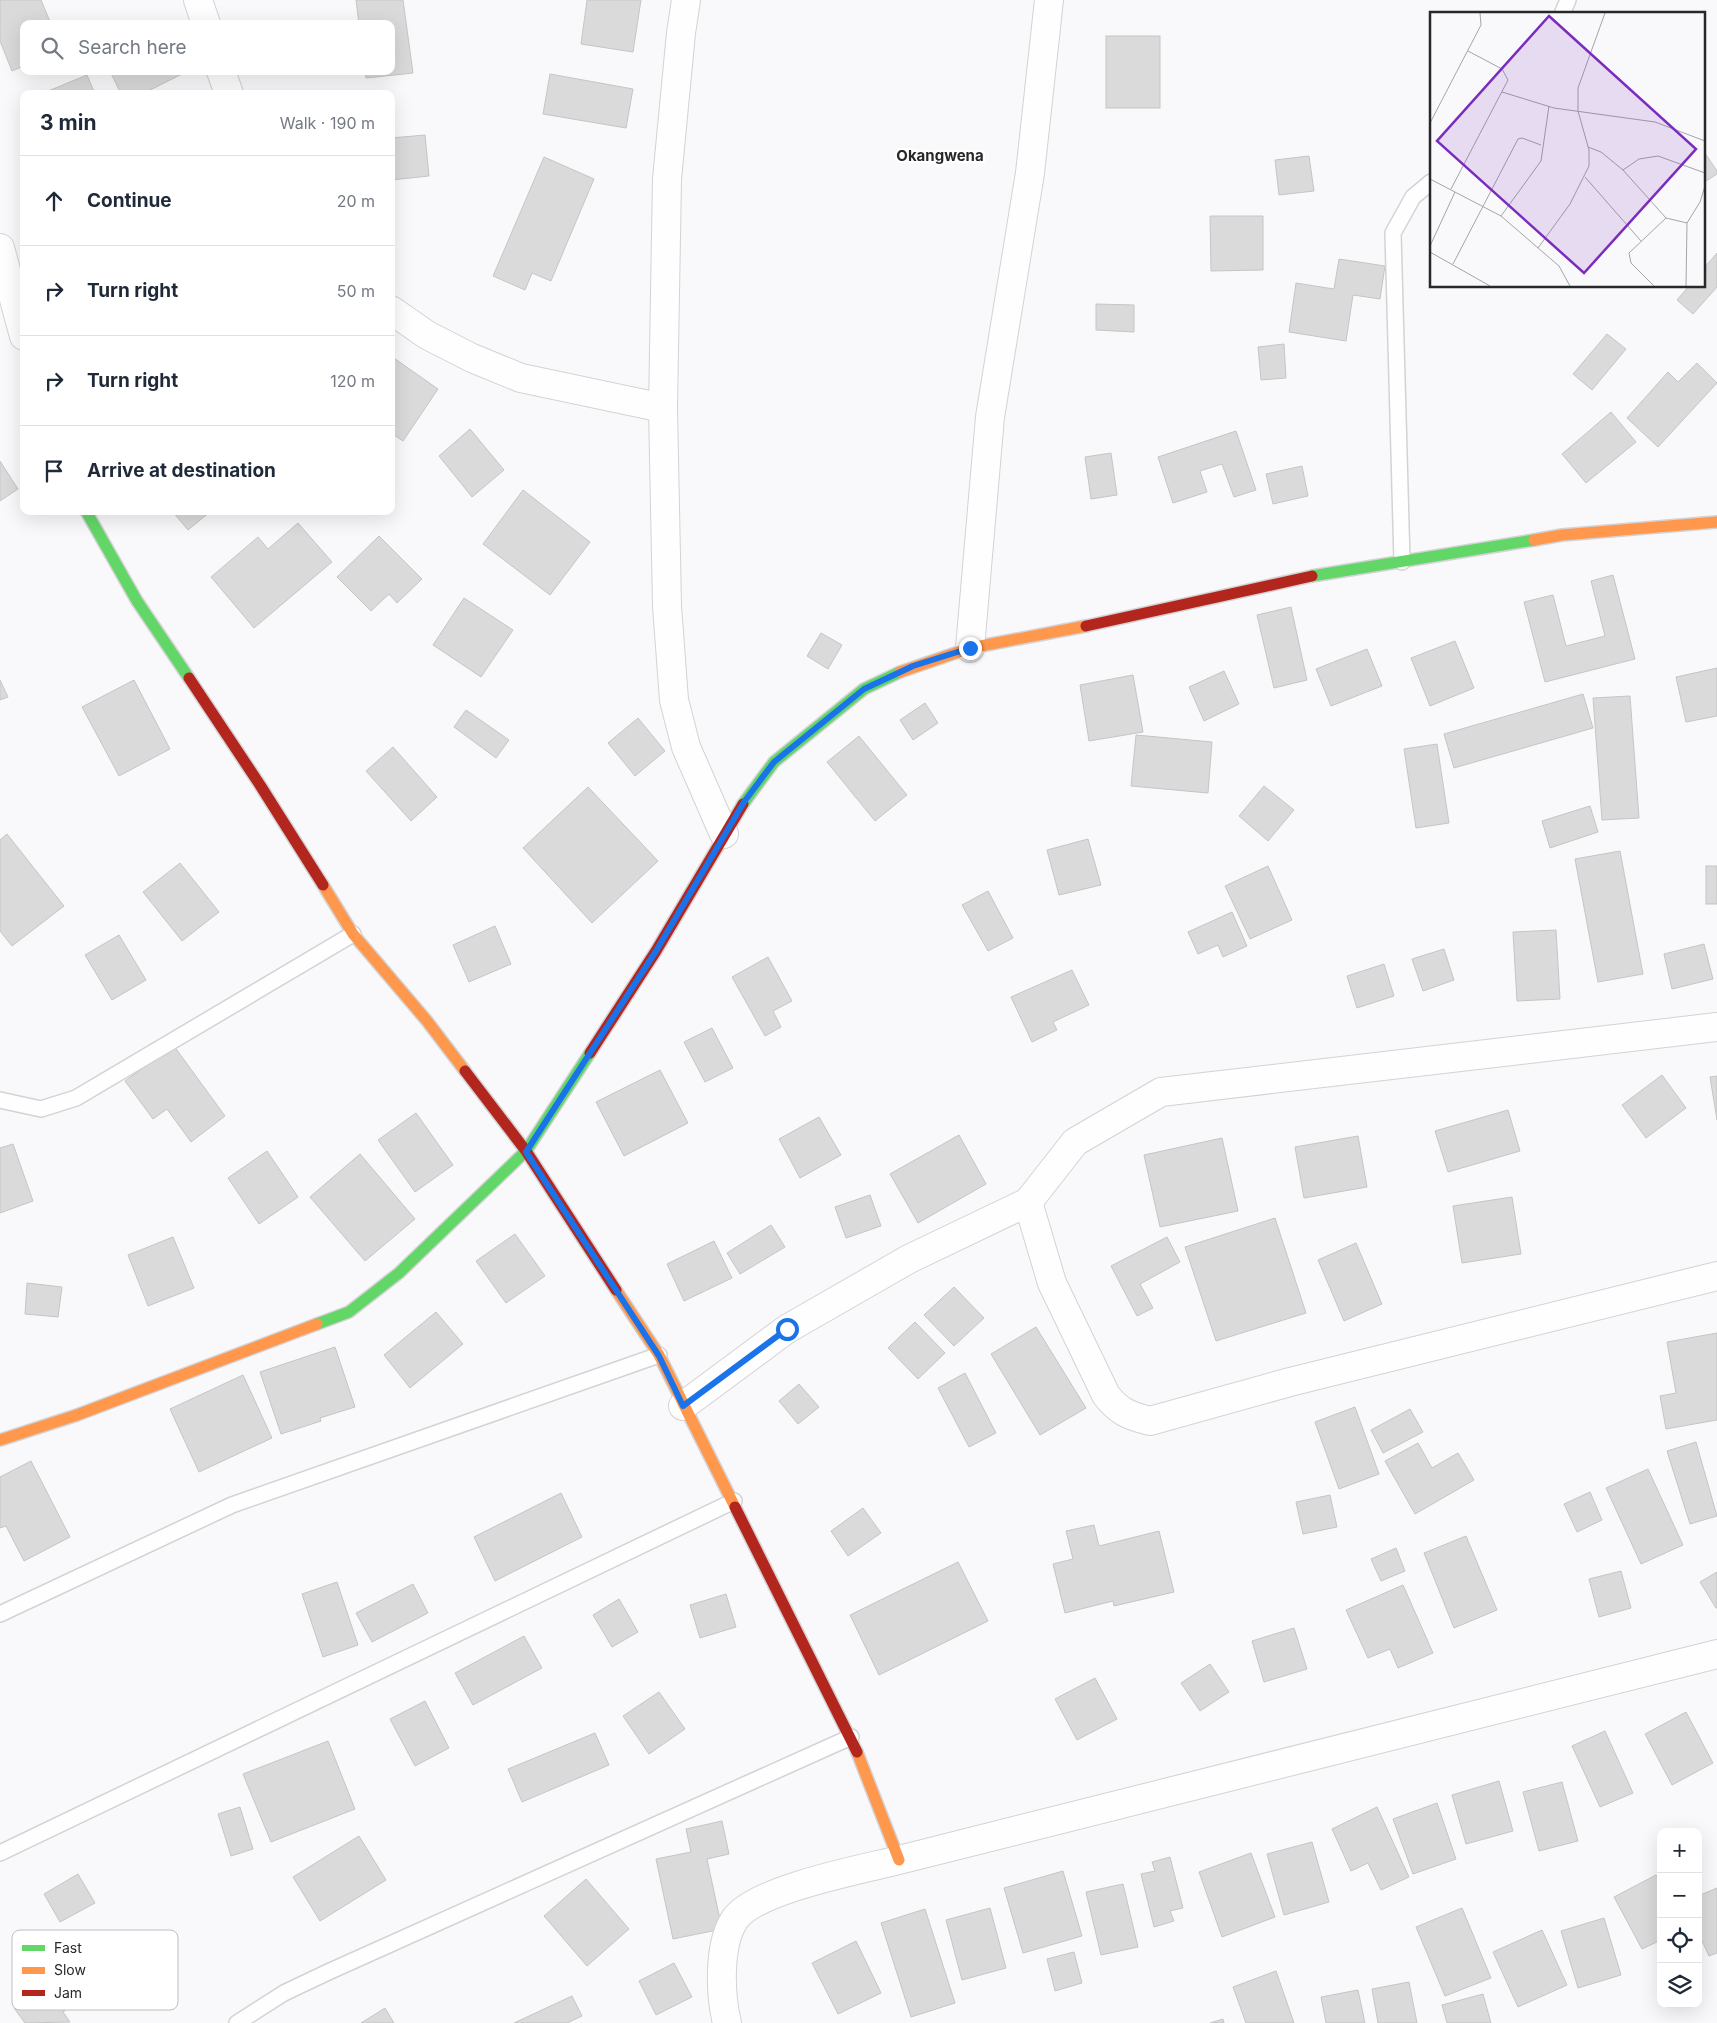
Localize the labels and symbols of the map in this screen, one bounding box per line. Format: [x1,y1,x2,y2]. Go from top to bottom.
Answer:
inset map [1430,12,1704,288]
district label: Okangwena [896,146,984,165]
route end [959,637,982,660]
route start [776,1318,799,1341]
legend [12,1930,178,2010]
text: Fast [54,1939,82,1956]
text: Slow [54,1961,86,1978]
text: Jam [54,1984,82,2001]

